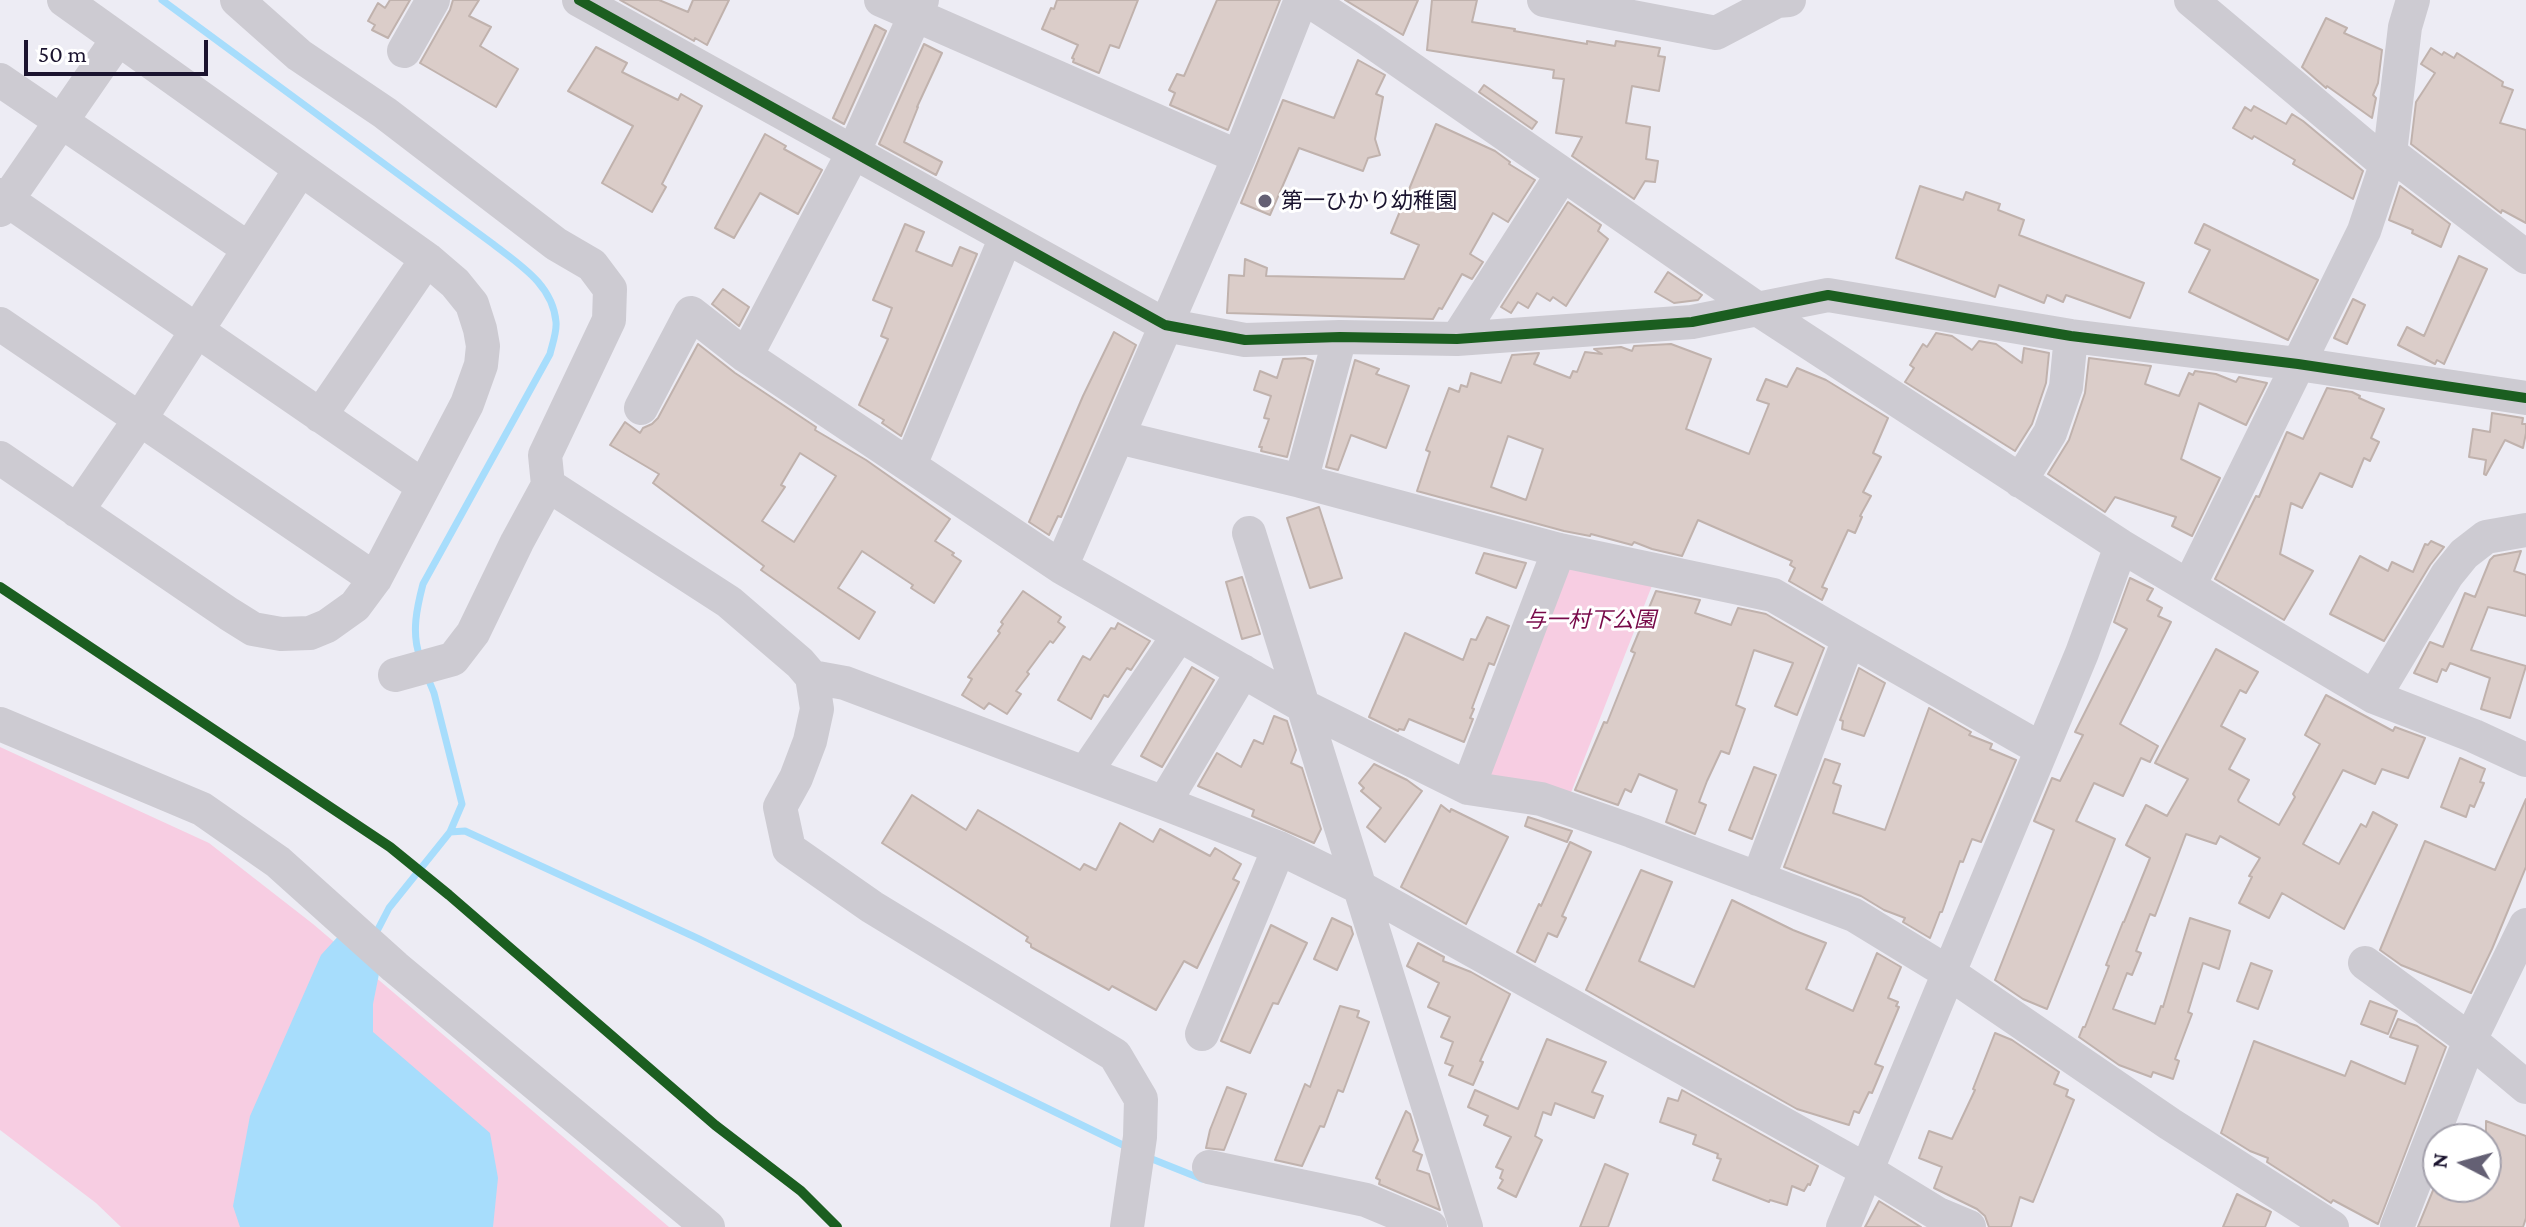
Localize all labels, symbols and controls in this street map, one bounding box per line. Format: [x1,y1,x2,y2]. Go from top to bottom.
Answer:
scale bar [28,24,212,74]
text: 50 m [38,40,87,67]
place label: 第一ひかり幼稚園 [1281,188,1457,214]
marker: 第一ひかり幼稚園 [1256,192,1274,210]
park label: 与一村下公園 [1524,607,1656,633]
north arrow [2422,1123,2502,1203]
text: N [2426,1152,2453,1169]

